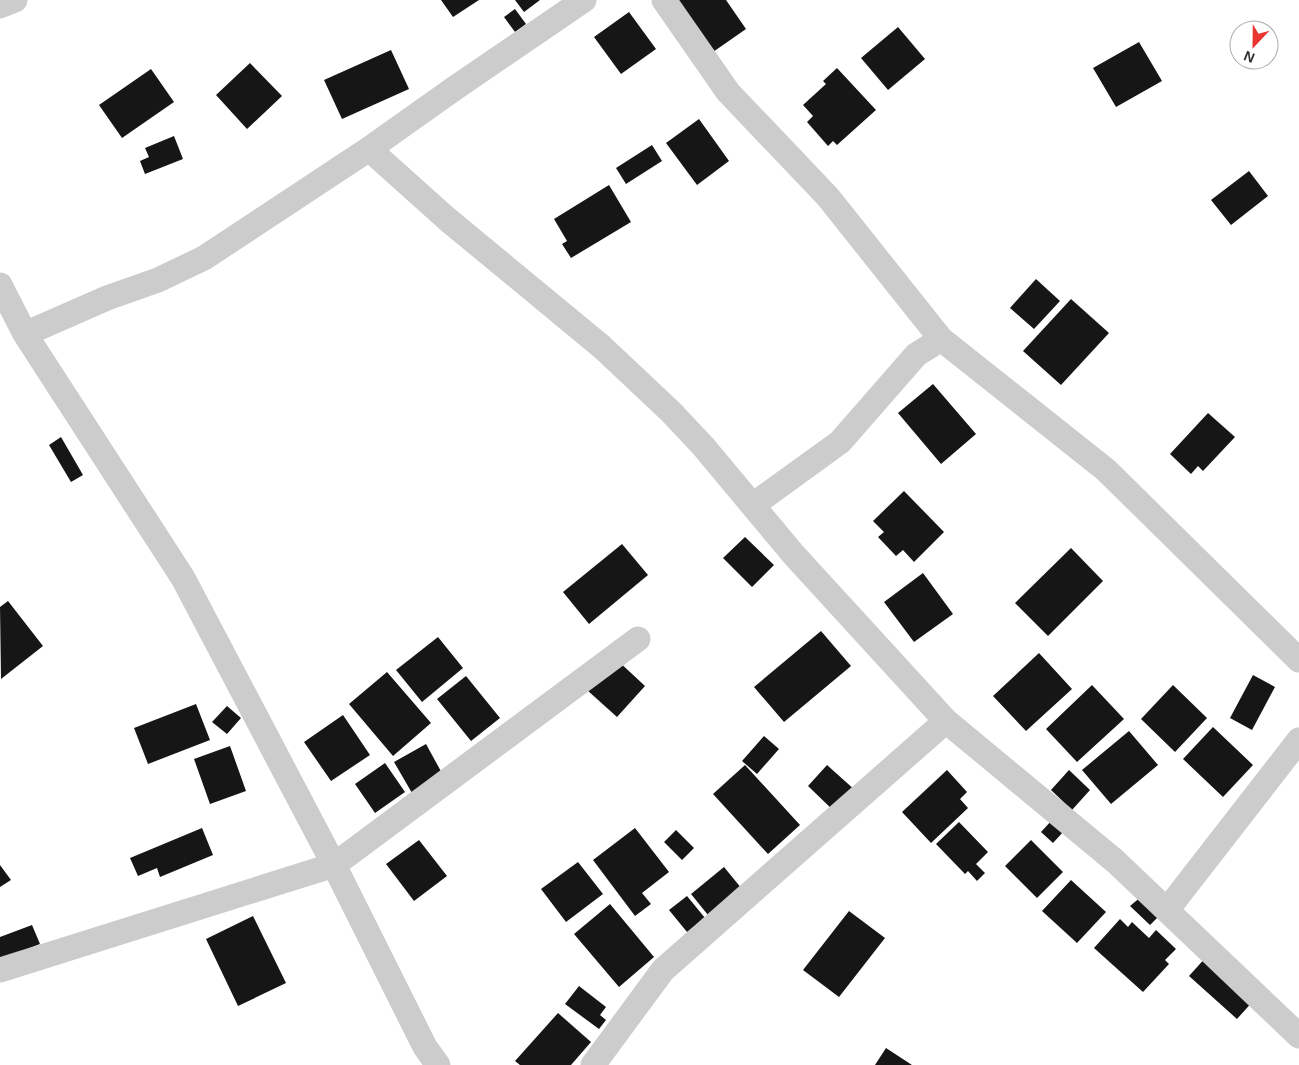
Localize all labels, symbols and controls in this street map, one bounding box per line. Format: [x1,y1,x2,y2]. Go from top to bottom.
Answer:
north arrow [1229,20,1279,70]
text: N [1241,48,1257,66]

